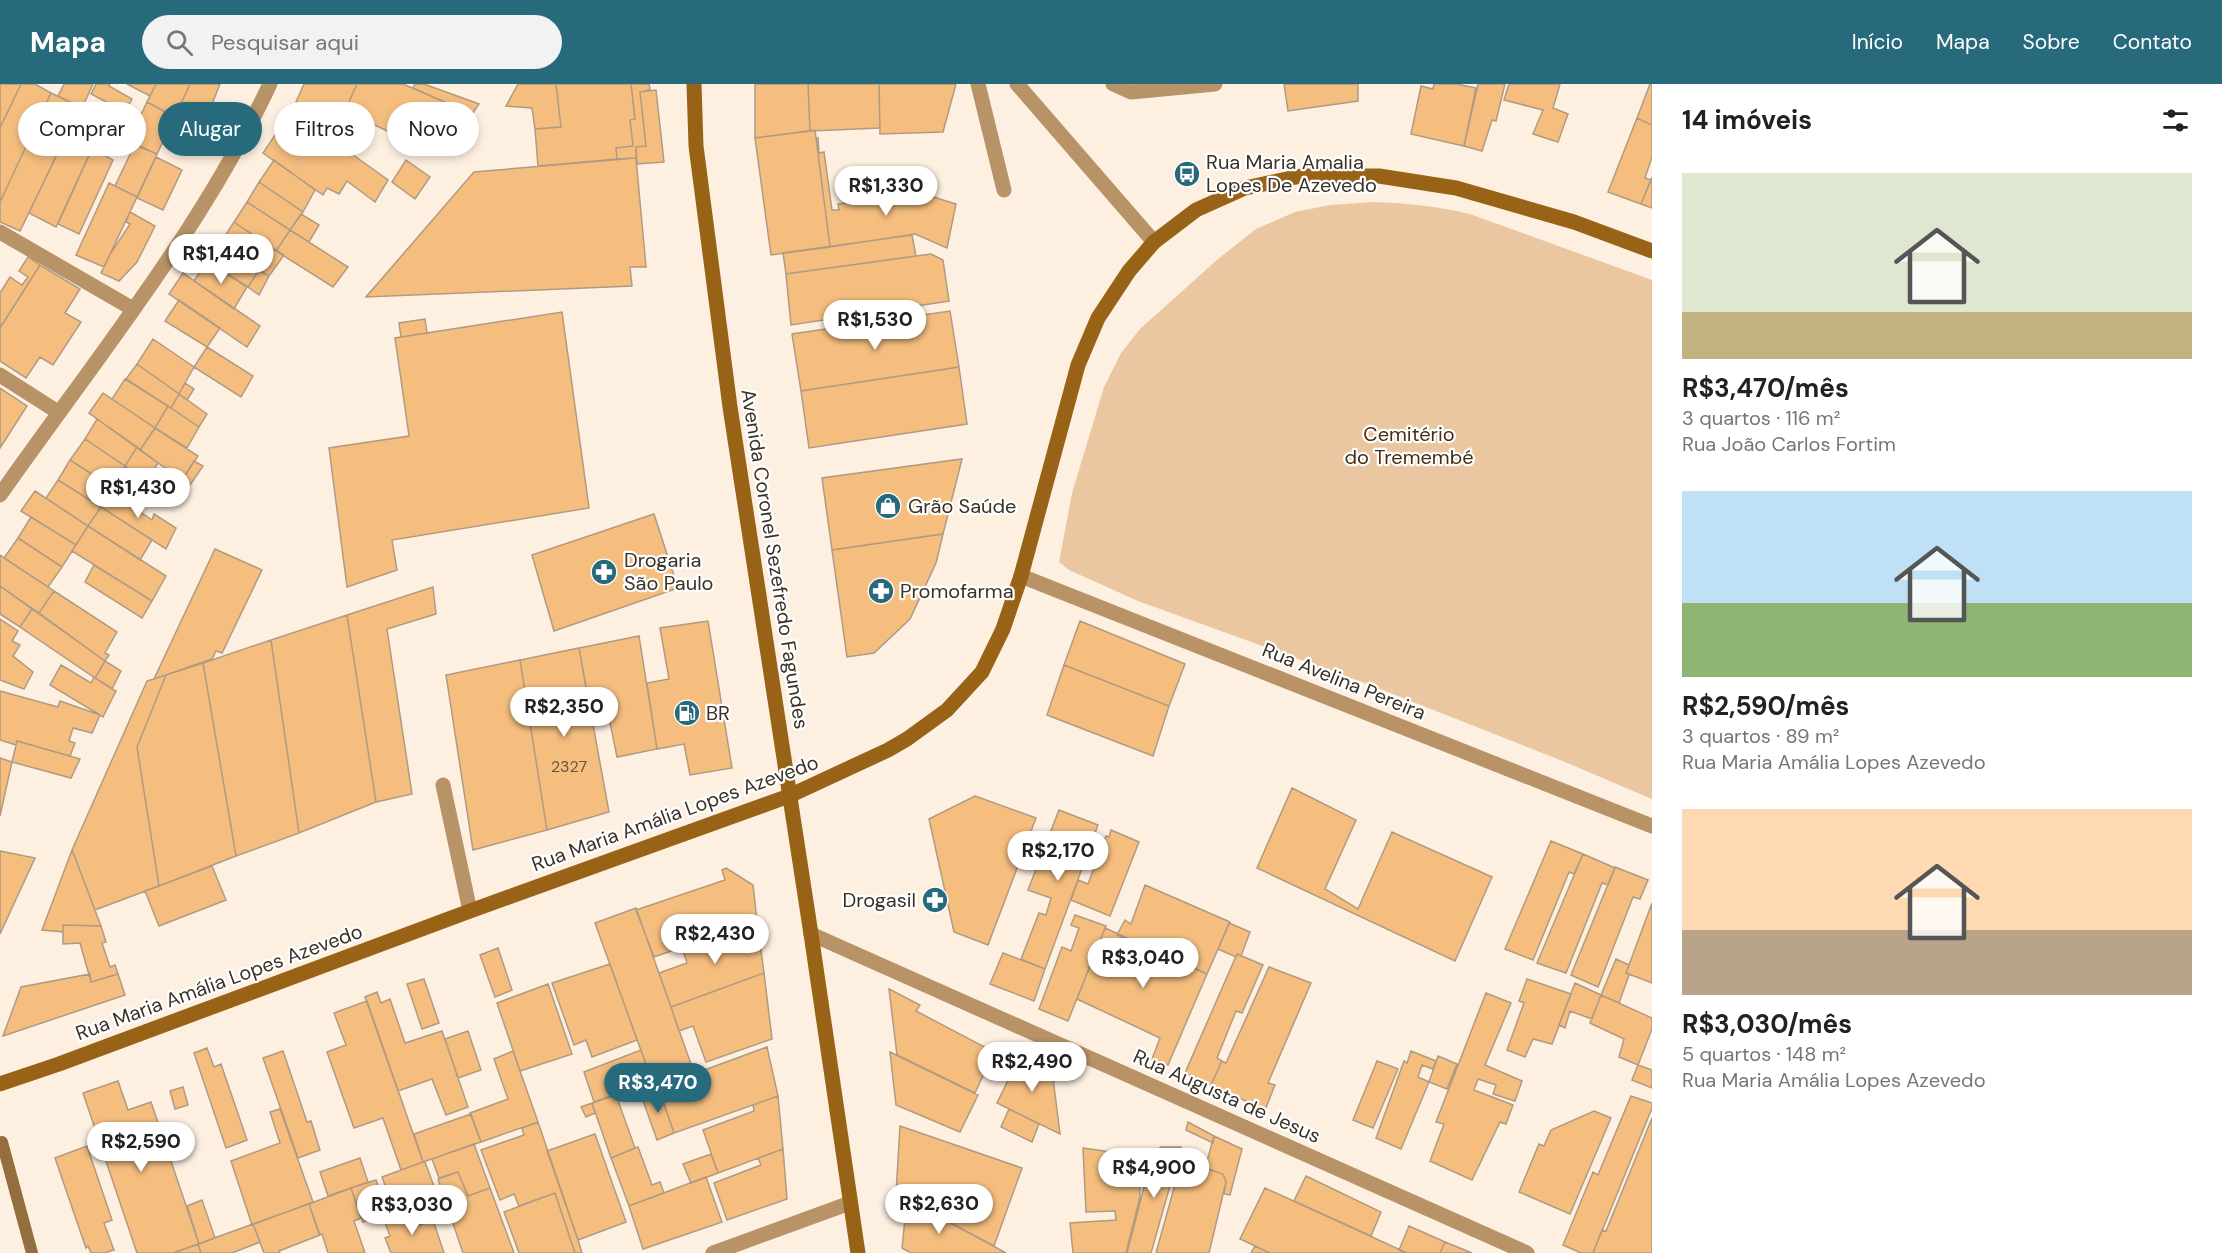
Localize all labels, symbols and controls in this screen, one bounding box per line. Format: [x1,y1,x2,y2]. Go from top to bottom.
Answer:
search box [142,15,562,69]
text: Mapa [30,24,106,61]
icon: search [163,26,196,59]
text: Pesquisar aqui [211,28,359,57]
text: Início [1852,28,1903,56]
text: Mapa [1936,28,1990,56]
text: Sobre [2023,28,2080,56]
text: Contato [2113,28,2192,56]
chip: Comprar [18,102,146,156]
chip: Alugar [158,102,262,156]
chip: Filtros [274,102,375,156]
chip: Novo [387,102,479,156]
text: 14 imóveis [1682,103,1812,137]
icon: filters [2159,104,2192,137]
place label: Rua Maria Amalia Lopes De Azevedo [1206,149,1377,198]
bus stop icon: Rua Maria Amalia Lopes De Azevedo [1172,159,1202,189]
pin: R$1,330 [831,166,941,217]
text: R$1,330 [848,172,924,198]
icon: home [1883,212,1991,320]
pin: R$1,440 [166,234,276,285]
text: R$1,440 [183,240,259,266]
pin: R$1,530 [820,300,930,351]
text: R$1,530 [837,306,913,332]
text: R$3,470/mês [1682,371,1849,405]
street label: Avenida Coronel Sezefredo Fagundes [735,387,815,731]
text: 3 quartos · 116 m² [1682,405,1840,431]
park label: Cemitério do Tremembé [1344,421,1474,470]
text: Rua João Carlos Fortim [1682,431,1896,457]
pin: R$1,430 [83,468,193,519]
text: R$1,430 [100,474,176,500]
shop icon: Grão Saúde [873,491,903,521]
place label: Grão Saúde [908,493,1016,519]
icon: home [1883,530,1991,638]
place label: Drogaria São Paulo [624,547,713,596]
pharmacy icon: Drogaria São Paulo [589,557,619,587]
pharmacy icon: Promofarma [866,576,896,606]
place label: Promofarma [900,578,1014,604]
street label: Rua Avelina Pereira [1258,636,1430,726]
pin: R$2,350 [509,687,619,738]
text: R$2,590/mês [1682,689,1849,723]
text: R$2,350 [524,693,604,719]
fuel station icon: BR [672,698,702,728]
place label: BR [706,700,730,726]
text: 3 quartos · 89 m² [1682,723,1839,749]
street label: Rua Maria Amália Lopes Azevedo [528,749,822,877]
text: Rua Maria Amália Lopes Azevedo [1682,749,1986,775]
house number: 2327 [551,756,587,777]
pin: R$2,170 [1003,831,1113,882]
text: R$2,170 [1021,837,1095,863]
icon: home [1883,848,1991,956]
pharmacy icon: Drogasil [920,885,950,915]
place label: Drogasil [842,887,916,913]
pin: R$2,430 [660,914,770,965]
street label: Rua Maria Amália Lopes Azevedo [72,918,366,1046]
text: R$2,430 [675,920,755,946]
pin: R$3,040 [1088,938,1198,989]
text: R$3,040 [1102,944,1184,970]
text: R$3,030/mês [1682,1007,1852,1041]
text: 5 quartos · 148 m² [1682,1041,1846,1067]
pin: R$2,490 [977,1042,1087,1093]
street label: Rua Augusta de Jesus [1129,1043,1325,1149]
text: R$2,490 [992,1048,1072,1074]
pin: R$3,470 [603,1063,713,1114]
text: Rua Maria Amália Lopes Azevedo [1682,1067,1986,1093]
text: R$3,470 [618,1069,698,1095]
pin: R$2,590 [86,1122,196,1173]
text: R$2,590 [101,1128,181,1154]
pin: R$4,900 [1099,1148,1209,1199]
text: R$4,900 [1112,1154,1196,1180]
pin: R$2,630 [884,1184,994,1235]
pin: R$3,030 [357,1185,467,1236]
text: R$2,630 [899,1190,979,1216]
text: R$3,030 [371,1191,453,1217]

